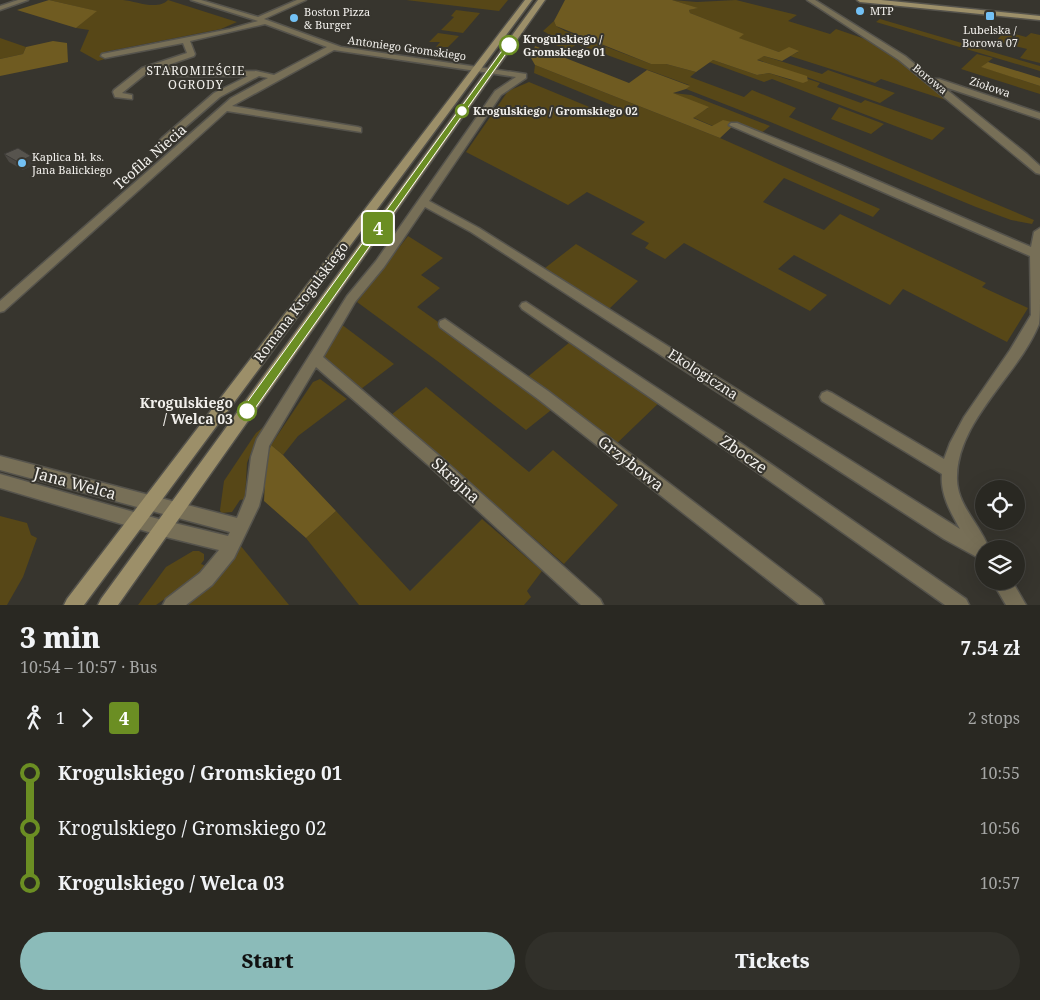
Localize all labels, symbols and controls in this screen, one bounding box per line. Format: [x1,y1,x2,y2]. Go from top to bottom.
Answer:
place label: MTP [870,3,894,18]
place label: Boston Pizza & Burger [304,4,370,32]
marker: MTP [854,5,866,17]
marker: Lubelska / Borowa 07 [984,10,996,22]
marker: Boston Pizza & Burger [288,12,300,24]
place label: Lubelska / Borowa 07 [962,22,1018,50]
place label: Krogulskiego / Gromskiego 01 [523,31,606,59]
street label: Antoniego Gromskiego [347,32,467,63]
marker: Krogulskiego / Gromskiego 01 [499,35,519,55]
street label: Borowa [910,60,951,97]
district label: STAROMIEŚCIE OGRODY [147,62,245,93]
street label: Ziołowa [968,73,1012,100]
place label: Krogulskiego / Gromskiego 02 [473,103,638,118]
marker: Krogulskiego / Gromskiego 02 [455,104,469,118]
street label: Teofila Niecia [109,120,190,193]
place label: Kaplica bł. ks. Jana Balickiego [31,149,112,177]
marker: Kaplica bł. ks. Jana Balickiego [16,157,28,169]
line badge: 4 [362,212,394,244]
text: 4 [373,216,383,240]
street label: Romana Krogulskiego [249,238,352,366]
street label: Ekologiczna [665,344,742,403]
place label: Krogulskiego / Welca 03 [140,393,233,428]
marker: Krogulskiego / Welca 03 [237,401,257,421]
street label: Grzybowa [593,430,669,496]
street label: Zbocze [716,430,772,478]
street label: Skrajna [427,452,485,508]
street label: Jana Welca [30,461,119,505]
map controls [975,480,1025,590]
button: locate [975,480,1025,530]
button: layers [975,540,1025,590]
text: 3 min [20,618,100,656]
text: 7.54 zł [961,635,1020,661]
text: 10:54 – 10:57 · Bus [20,656,157,678]
icon: walk [20,704,48,732]
icon: forward [73,704,101,732]
text: 4 [119,706,129,730]
text: 1 [56,707,65,729]
text: 2 stops [968,707,1020,729]
text: Krogulskiego / Gromskiego 01 [58,760,343,786]
text: 10:55 [980,762,1020,784]
text: Krogulskiego / Gromskiego 02 [58,815,327,841]
text: 10:56 [980,817,1020,839]
text: Krogulskiego / Welca 03 [58,870,285,896]
text: 10:57 [980,872,1020,894]
button: Start [20,932,515,990]
button: Tickets [525,932,1020,990]

